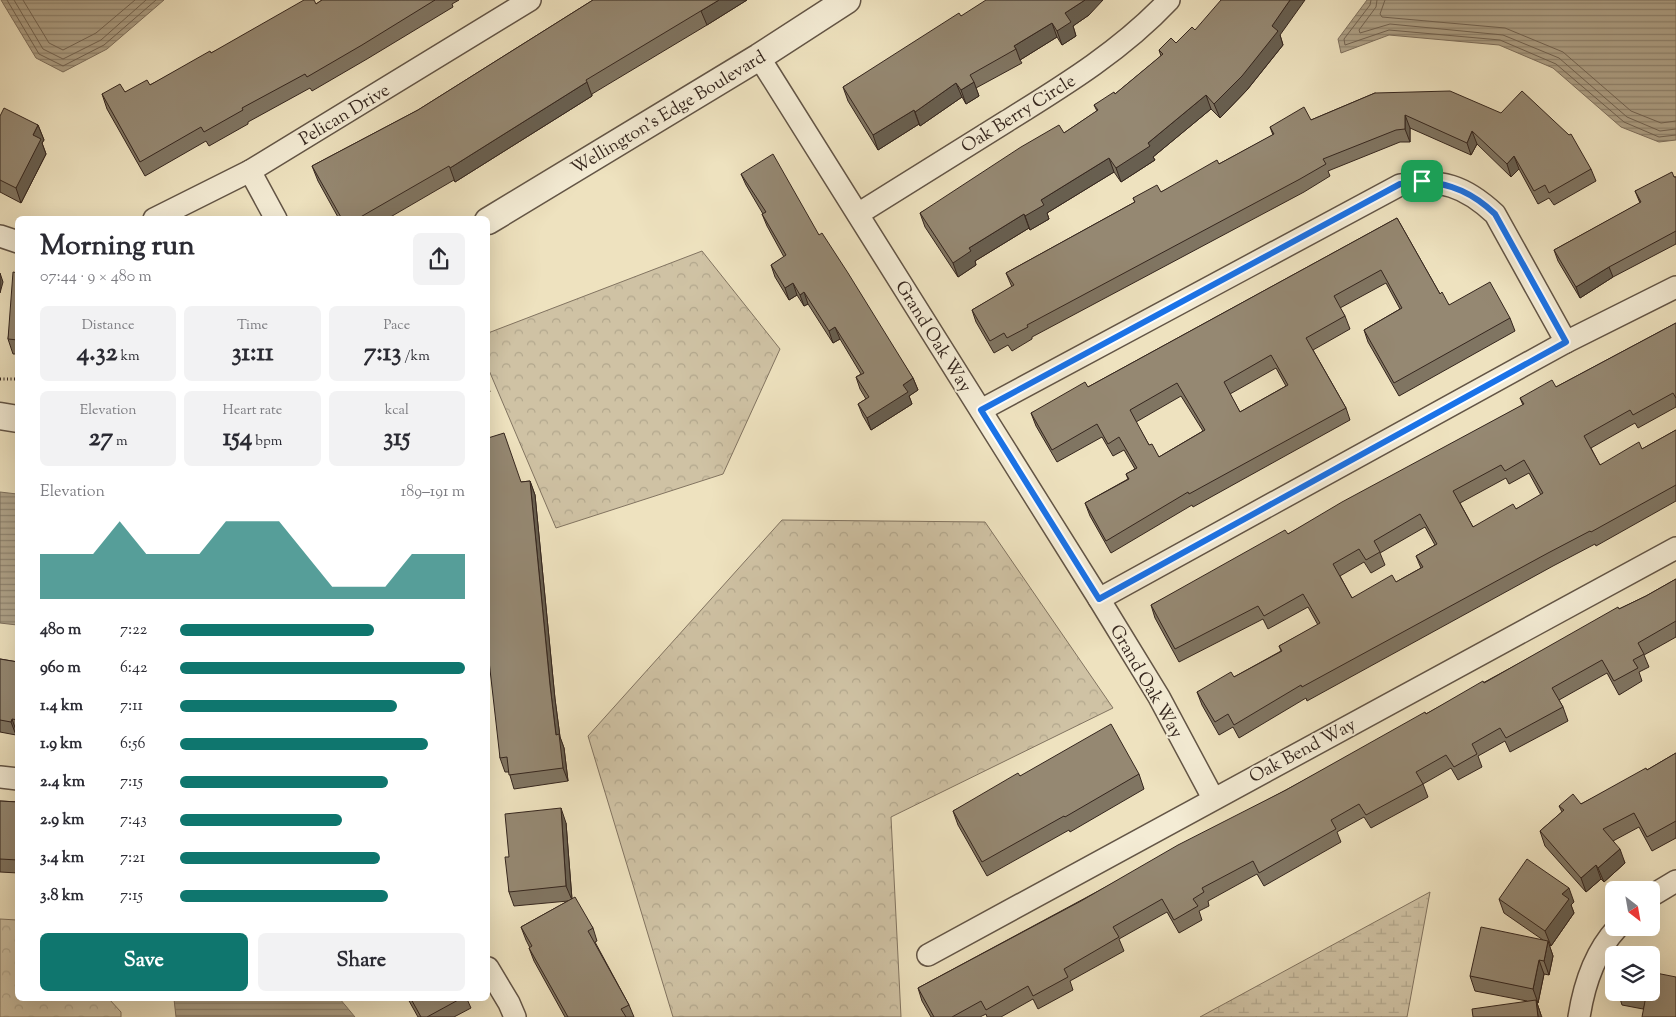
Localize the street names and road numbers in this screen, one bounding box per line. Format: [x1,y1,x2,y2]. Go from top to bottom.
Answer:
street label: Wellington's Edge Boulevard [567,45,771,182]
street label: Oak Berry Circle [957,69,1081,160]
street label: Pelican Drive [295,78,395,153]
street label: Grand Oak Way [888,276,977,398]
street label: Grand Oak Way [1102,620,1188,744]
street label: Oak Bend Way [1245,713,1361,791]

